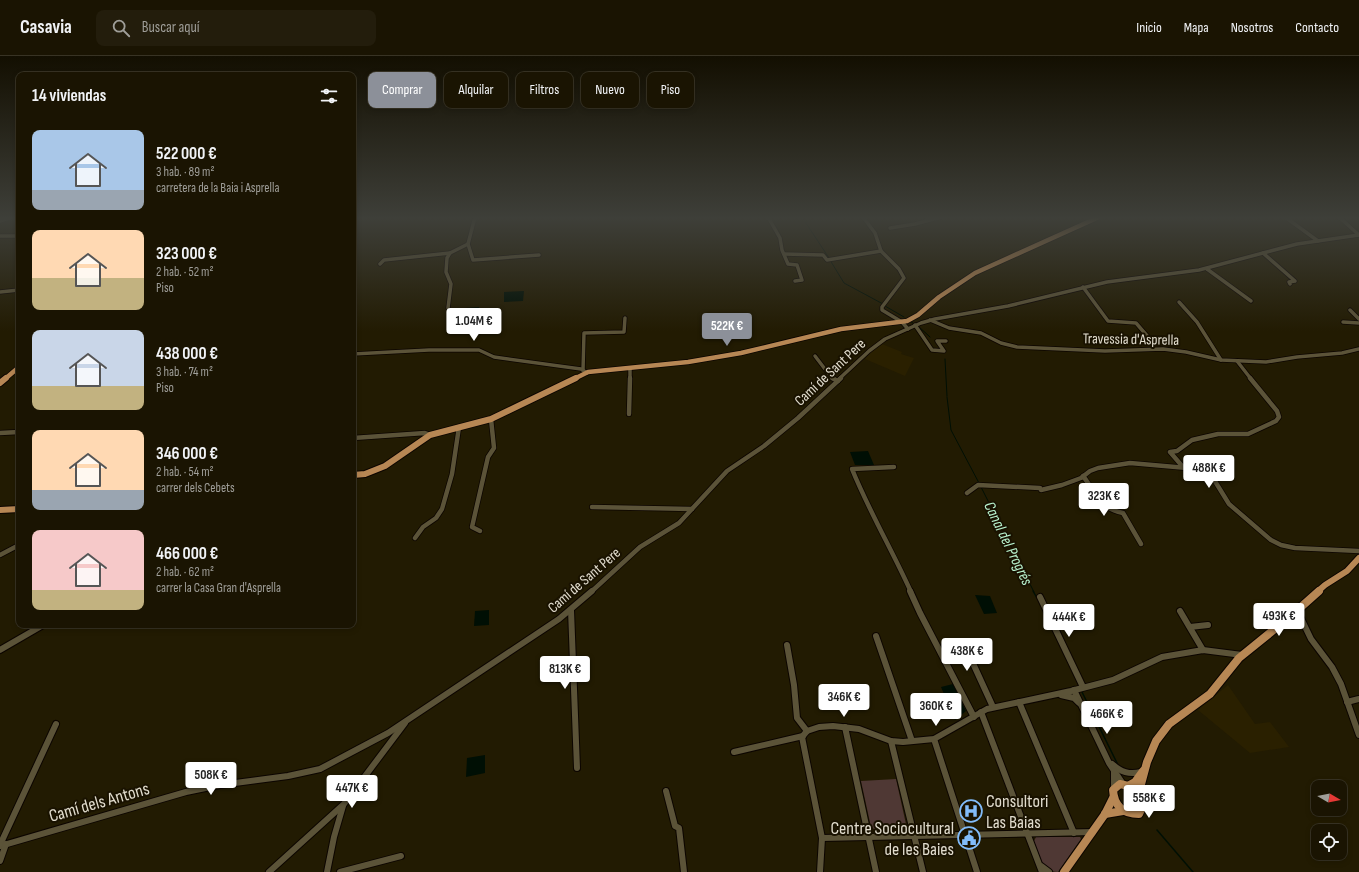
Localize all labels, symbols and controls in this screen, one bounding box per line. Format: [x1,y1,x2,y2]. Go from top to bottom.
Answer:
search box [96,10,376,46]
text: Casavia [20,16,72,39]
icon: search [110,17,132,39]
text: Buscar aquí [142,18,200,37]
text: Inicio [1136,19,1162,36]
text: Mapa [1184,19,1209,36]
text: Nosotros [1231,19,1273,36]
text: Contacto [1295,19,1339,36]
chip: Comprar [368,72,436,108]
chip: Alquilar [444,72,508,108]
chip: Filtros [516,72,573,108]
chip: Nuevo [581,72,639,108]
chip: Piso [647,72,694,108]
icon: filters [318,85,340,107]
text: 14 viviendas [32,86,106,106]
text: 522 000 € [156,144,217,164]
icon: home [64,146,112,194]
text: 3 hab. · 89 m² [156,164,214,180]
text: carretera de la Baia i Asprella [156,180,279,196]
text: 323 000 € [156,244,217,264]
icon: home [64,246,112,294]
text: 2 hab. · 52 m² [156,264,213,280]
text: Piso [156,280,174,296]
pin: 1.04M € [437,308,511,342]
text: 1.04M € [455,313,493,329]
pin: 522K € [694,313,760,347]
text: 522K € [711,318,743,334]
street label: Travessia d'Asprella [1083,329,1179,350]
street label: Camí de Sant Pere [791,335,870,410]
text: 438 000 € [156,344,218,364]
icon: home [64,346,112,394]
text: 3 hab. · 74 m² [156,364,213,380]
text: Piso [156,380,174,396]
text: 346 000 € [156,444,218,464]
icon: home [64,446,112,494]
pin: 488K € [1176,455,1242,489]
text: 488K € [1192,460,1226,476]
text: 2 hab. · 54 m² [156,464,214,480]
text: carrer dels Cebets [156,480,235,496]
pin: 323K € [1071,483,1137,517]
text: 323K € [1088,488,1120,504]
water label: Canal del Progrés [979,499,1036,589]
text: 466 000 € [156,544,218,564]
street label: Camí de Sant Pere [544,544,625,617]
icon: home [64,546,112,594]
text: 2 hab. · 62 m² [156,564,214,580]
text: carrer la Casa Gran d'Asprella [156,580,281,596]
pin: 493K € [1246,603,1312,637]
pin: 444K € [1036,604,1102,638]
text: 493K € [1262,608,1296,624]
text: 444K € [1052,609,1086,625]
pin: 438K € [934,638,1000,672]
text: 438K € [950,643,984,659]
pin: 813K € [532,656,598,690]
text: 813K € [549,661,581,677]
pin: 346K € [811,684,877,718]
text: 346K € [827,689,861,705]
pin: 360K € [903,693,969,727]
text: 360K € [919,698,953,714]
pin: 466K € [1074,701,1140,735]
text: 466K € [1090,706,1124,722]
pin: 508K € [178,762,244,796]
text: 508K € [194,767,228,783]
pin: 447K € [319,775,385,809]
street label: Camí dels Antons [47,778,152,827]
text: 447K € [336,780,368,796]
north arrow [1311,780,1347,816]
map controls [1311,780,1347,860]
pin: 558K € [1116,785,1182,819]
text: 558K € [1133,790,1165,806]
place label: Consultori Las Baias [986,791,1048,833]
hospital icon: Consultori Las Baias [958,798,984,824]
place label: Centre Sociocultural de les Baies [830,818,954,860]
button: locate [1311,824,1347,860]
public building icon: Centre Sociocultural de les Baies [956,825,982,851]

